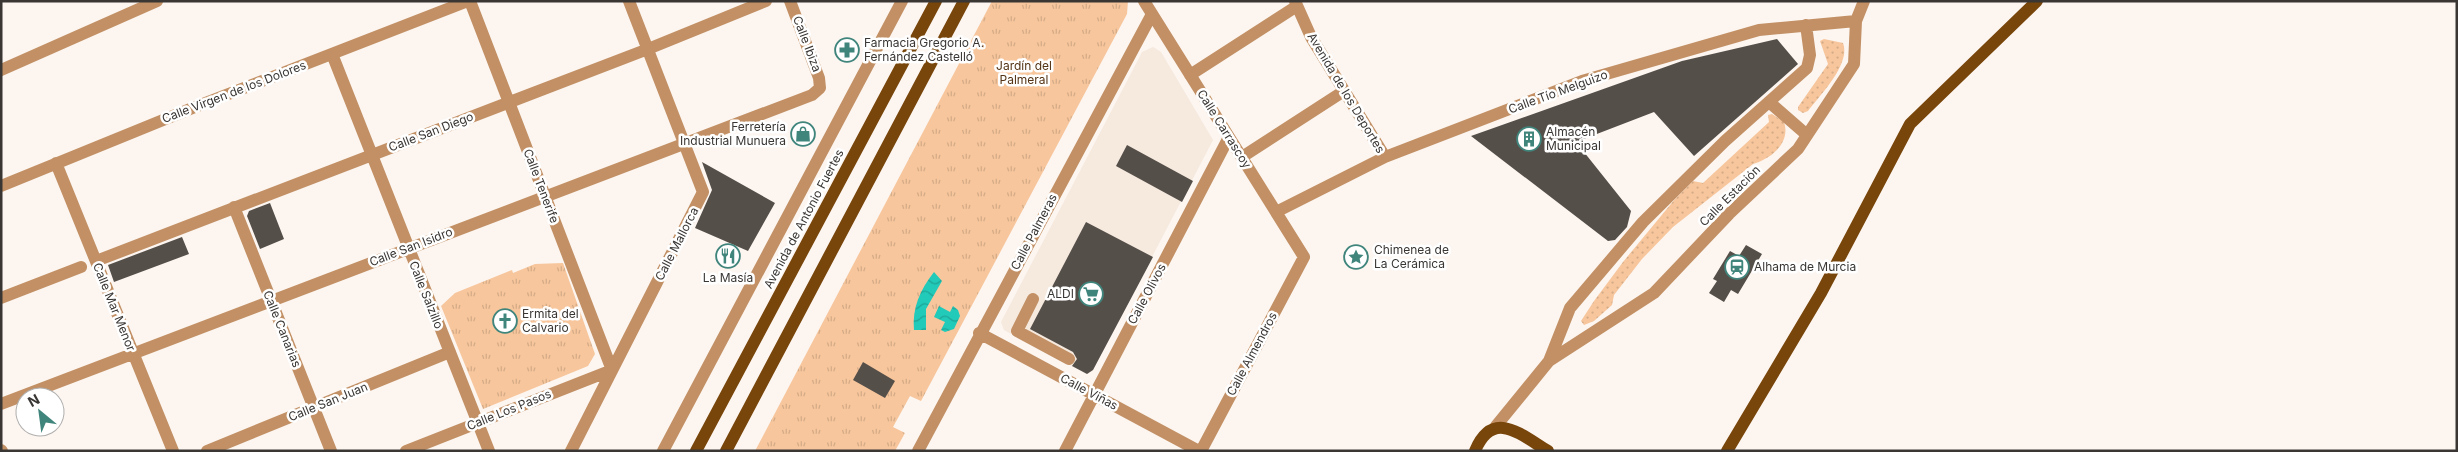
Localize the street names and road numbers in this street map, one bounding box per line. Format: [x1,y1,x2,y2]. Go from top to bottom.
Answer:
street label: Calle Ibiza [790,14,825,74]
street label: Avenida de los Deportes [1304,30,1388,156]
street label: Calle Virgen de los Dolores [160,57,308,126]
street label: Calle Tío Melguizo [1506,67,1610,116]
street label: Calle Carrascoy [1194,87,1255,171]
street label: Calle San Diego [386,108,475,155]
street label: Calle Tenerife [520,147,562,225]
street label: Avenida de Antonio Fuertes [760,147,847,291]
street label: Calle Estación [1696,162,1763,229]
street label: Calle Palmeras [1007,191,1060,272]
street label: Calle Mallorca [652,205,701,283]
street label: Calle San Isidro [367,224,455,269]
street label: Calle Salzillo [406,259,447,331]
street label: Calle Mar Menor [90,261,139,354]
street label: Calle Olivos [1124,261,1169,327]
street label: Calle Canarias [260,288,305,369]
street label: Calle Almendros [1223,309,1280,398]
street label: Calle Viñas [1058,370,1121,413]
street label: Calle San Juan [286,379,370,424]
street label: Calle Los Pasos [464,386,553,433]

